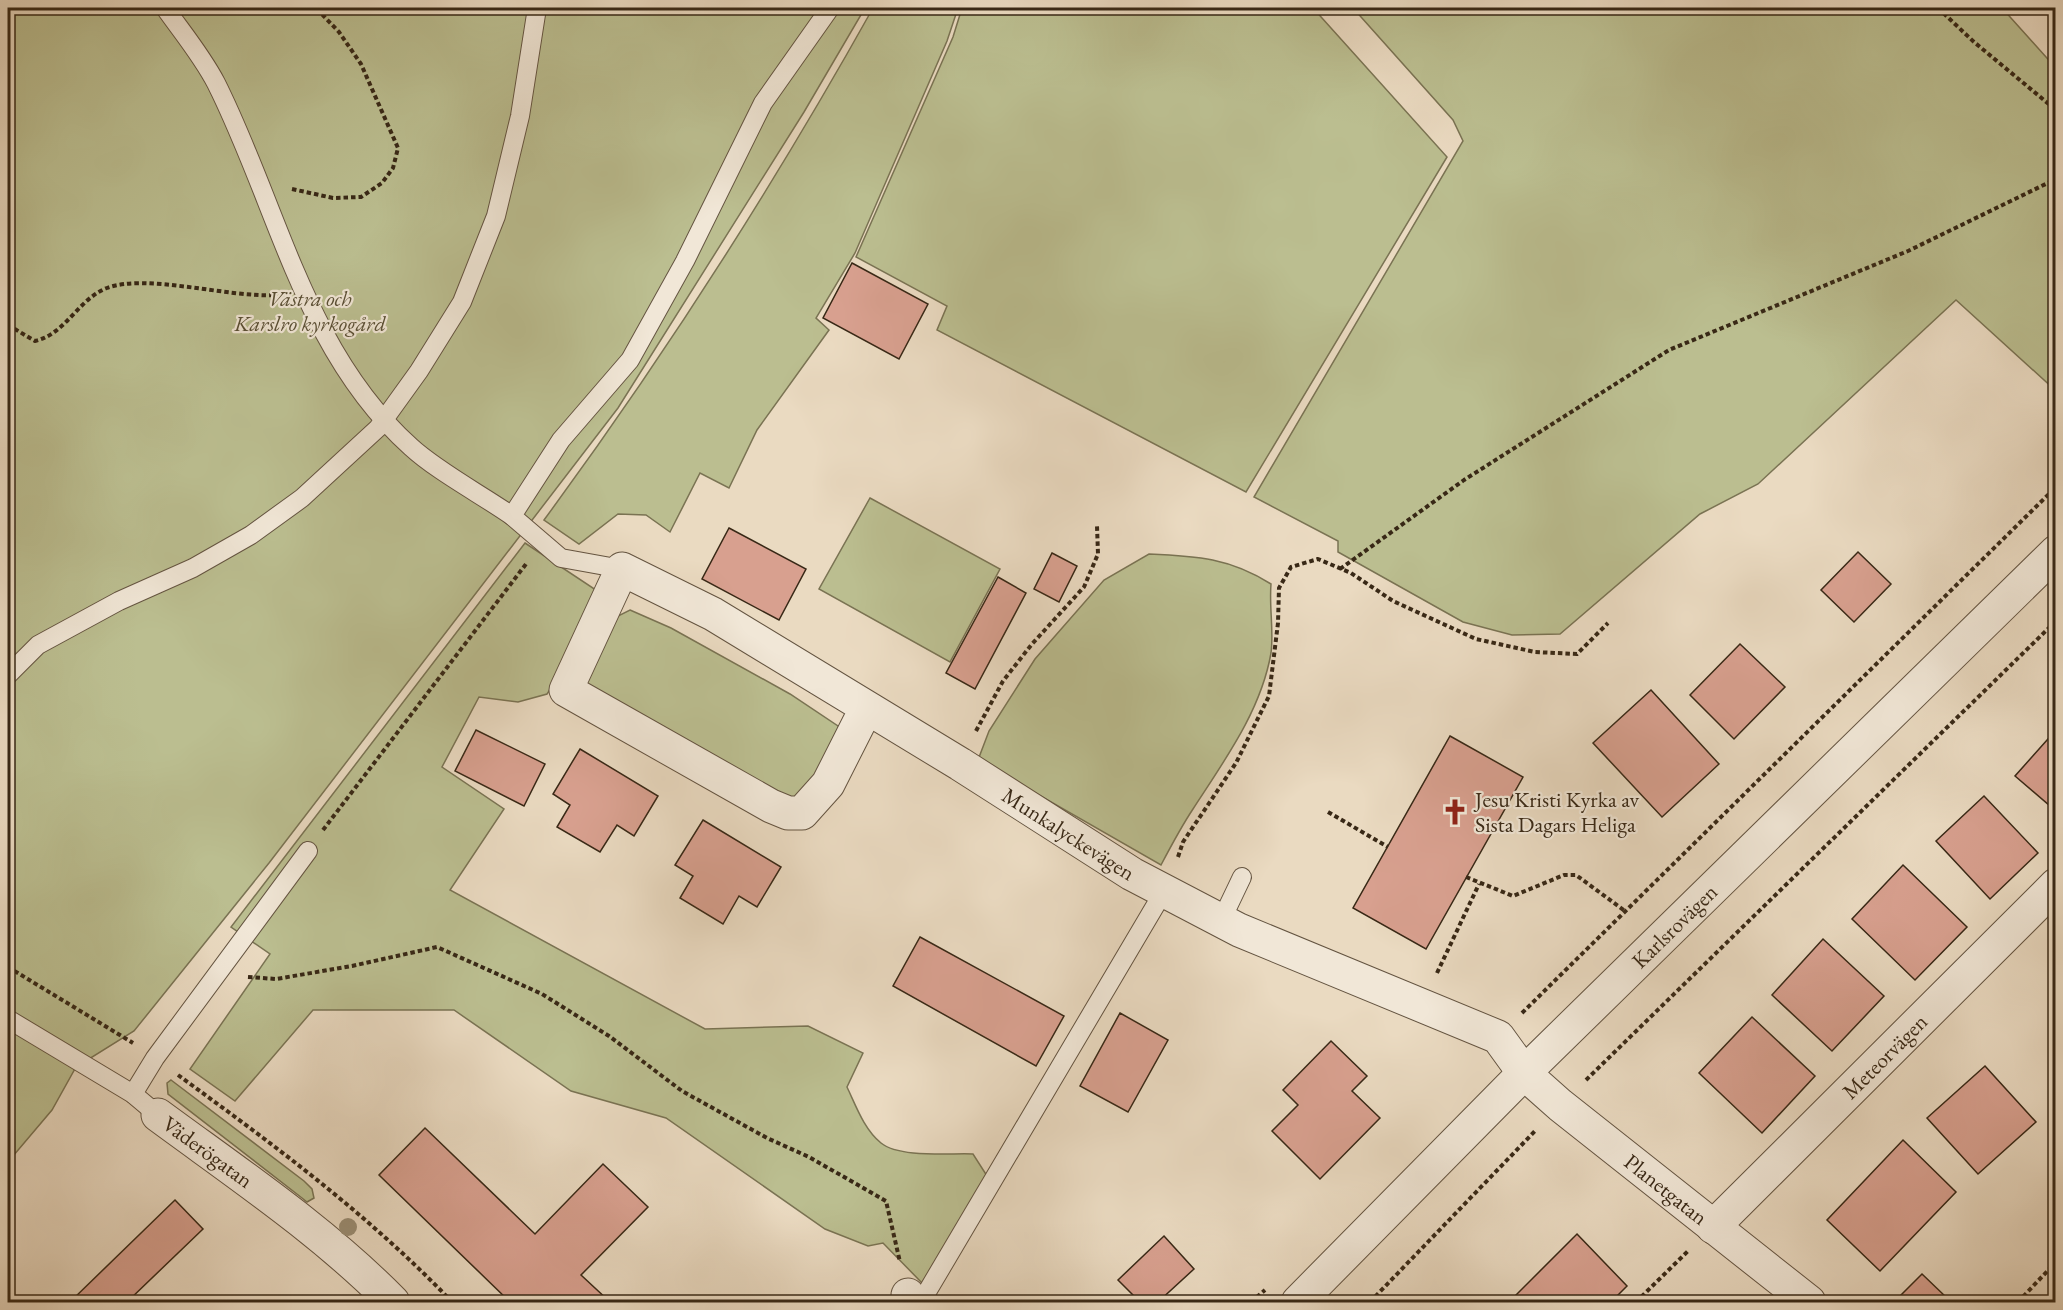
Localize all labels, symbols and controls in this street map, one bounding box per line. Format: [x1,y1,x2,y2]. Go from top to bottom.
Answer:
park label: Västra och Karslro kyrkogård [233,284,386,338]
street label: Munkalyckevägen [997,781,1141,887]
place label: Jesu Kristi Kyrka av Sista Dagars Heliga [1473,785,1639,839]
church icon: Jesu Kristi Kyrka av Sista Dagars Heliga [1440,797,1470,827]
street label: Karlsrovägen [1625,877,1724,975]
street label: Meteorvägen [1836,1007,1934,1105]
street label: Väderögatan [157,1109,259,1195]
street label: Planetgatan [1618,1147,1714,1232]

